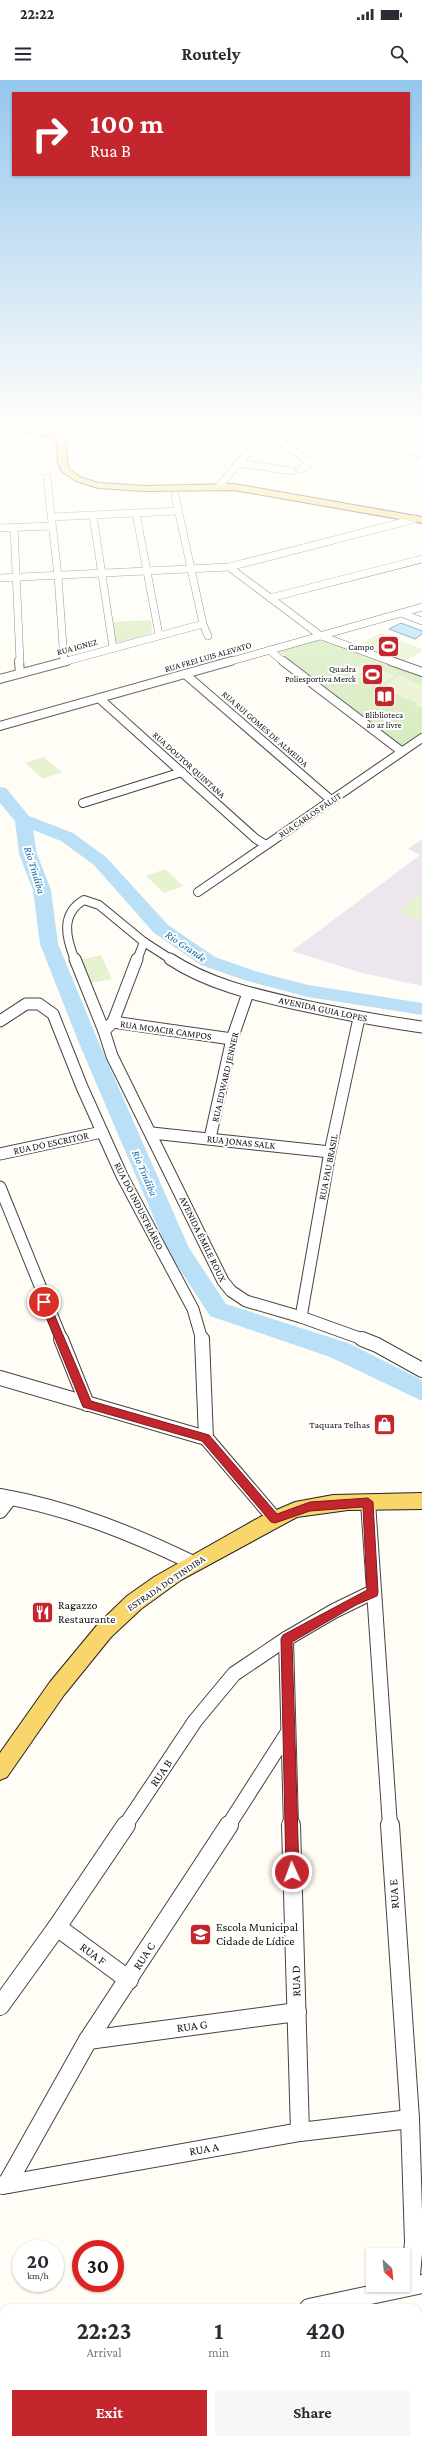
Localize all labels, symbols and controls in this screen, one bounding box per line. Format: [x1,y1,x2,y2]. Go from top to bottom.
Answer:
text: 22:22 [20,6,54,22]
icon: menu [12,43,34,65]
icon: search [388,43,410,65]
text: Routely [182,44,240,64]
icon: right [24,108,76,160]
text: 100 m [90,108,164,139]
text: Rua B [90,141,131,161]
sports icon: Campo [376,634,402,660]
street label: RUA IGNEZ [56,637,99,657]
street label: RUA FREI LUIS ALEVATO [163,640,253,674]
place label: Campo [348,642,375,652]
sports icon: Quadra Poliesportiva Merck [359,661,385,687]
place label: Quadra Poliesportiva Merck [285,664,357,684]
library icon: Bliblioteca ao ar livre [371,683,397,709]
street label: RUA RUI GOMES DE ALMEIDA [220,689,311,770]
place label: Bliblioteca ao ar livre [365,710,403,730]
street label: RUA DOUTOR QUINTANA [151,730,228,801]
street label: RUA CARLOS PALUT [277,790,343,840]
water label: Rio Tindiba [22,845,48,895]
water label: Rio Grande [163,928,209,964]
street label: AVENIDA GUIA LOPES [278,994,369,1024]
street label: RUA MOACIR CAMPOS [119,1018,213,1042]
street label: RUA EDWARD JENNER [209,1030,241,1123]
street label: RUA DO ESCRITOR [12,1130,90,1156]
street label: RUA JONAS SALK [206,1133,276,1151]
street label: RUA PAU BRASIL [316,1133,340,1201]
water label: Rio Tindiba [130,1148,160,1198]
street label: RUA DO INDUSTRIÁRIO [112,1160,166,1252]
street label: AVENIDA ÉMILE ROUX [178,1194,229,1284]
pin [27,1285,61,1319]
icon: arrive [33,1291,55,1313]
shop icon: Taquara Telhas [372,1411,398,1437]
place label: Taquara Telhas [309,1419,370,1430]
street label: ESTRADA DO TINDIBA [125,1553,207,1613]
place label: Ragazzo Restaurante [58,1598,116,1626]
restaurant icon: Ragazzo Restaurante [29,1599,55,1625]
street label: RUA B [147,1756,175,1789]
position arrow [271,1851,313,1893]
street label: RUA E [386,1878,402,1909]
place label: Escola Municipal Cidade de Lídice [216,1920,298,1948]
school or university icon: Escola Municipal Cidade de Lídice [188,1921,214,1947]
street label: RUA F [77,1940,109,1968]
street label: RUA C [130,1940,158,1972]
street label: RUA D [288,1965,304,1997]
street label: RUA G [176,2017,209,2035]
street label: RUA A [188,2139,220,2158]
speed limit sign: 30 [72,2240,124,2292]
north arrow [366,2248,410,2292]
map controls [366,2248,410,2292]
text: 20 [27,2250,49,2272]
text: km/h [27,2270,49,2281]
text: 22:23 [77,2317,131,2344]
text: 1 [214,2317,223,2344]
text: 420 [306,2317,345,2344]
text: Arrival [86,2345,122,2360]
text: min [208,2345,229,2360]
text: m [320,2345,331,2360]
button: Exit [12,2390,207,2436]
button: Share [215,2390,410,2436]

